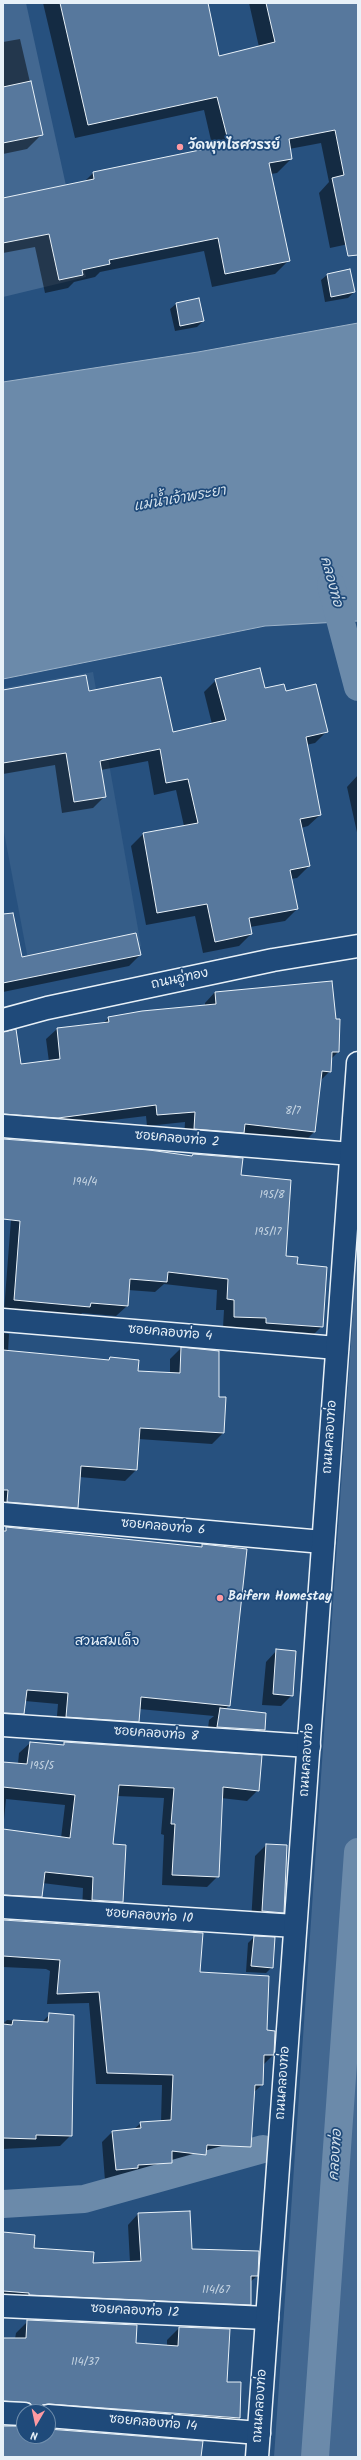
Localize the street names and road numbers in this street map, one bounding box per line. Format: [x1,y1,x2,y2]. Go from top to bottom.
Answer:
street label: ถนนอู่ทอง [150,966,210,994]
street label: ซอยคลองท่อ 2 [134,1129,220,1151]
street label: ซอยคลองท่อ 4 [127,1323,213,1345]
street label: ถนนคลองท่อ [321,1400,341,1474]
street label: ซอยคลองท่อ 6 [120,1517,206,1539]
street label: ถนนคลองท่อ [298,1723,318,1797]
street label: ซอยคลองท่อ 8 [113,1724,199,1746]
street label: ซอยคลองท่อ 10 [105,1906,193,1928]
street label: ถนนคลองท่อ [274,2046,294,2120]
street label: ซอยคลองท่อ 12 [90,2302,180,2322]
street label: ถนนคลองท่อ [251,2369,271,2443]
street label: ซอยคลองท่อ 14 [108,2412,198,2436]

